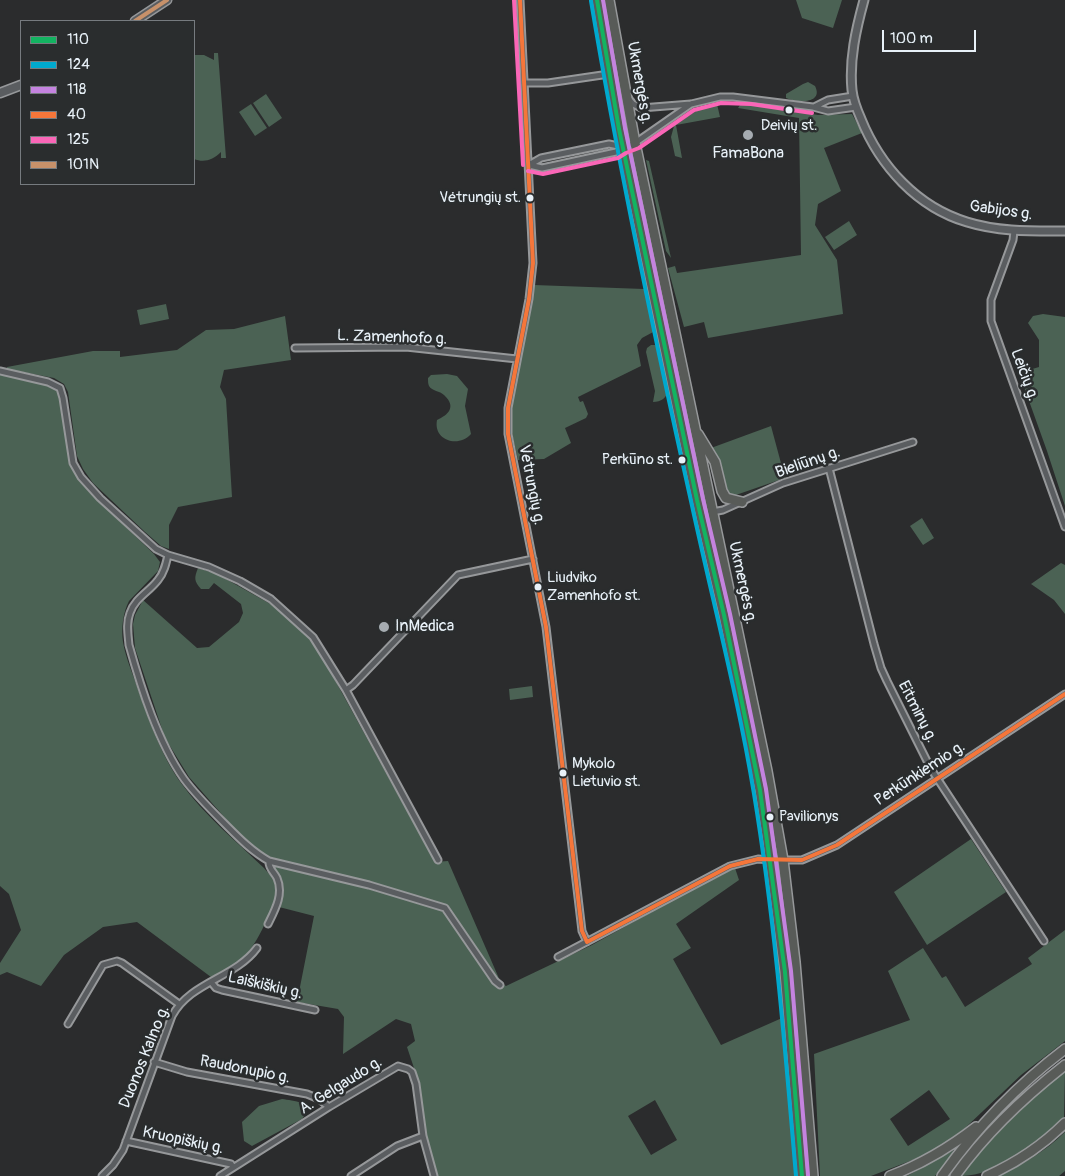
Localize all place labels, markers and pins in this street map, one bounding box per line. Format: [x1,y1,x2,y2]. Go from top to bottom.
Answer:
marker: Deivių st. [784,105,794,115]
place label: Deivių st. [761,117,817,135]
marker: FamaBona [741,128,755,142]
place label: FamaBona [712,144,784,164]
place label: Vėtrungių st. [439,189,521,207]
marker: Vėtrungių st. [525,193,535,203]
place label: Perkūno st. [602,451,673,469]
marker: Perkūno st. [677,455,687,465]
place label: Liudviko Zamenhofo st. [547,569,641,604]
marker: Liudviko Zamenhofo st. [533,582,543,592]
place label: InMedica [395,617,454,637]
marker: InMedica [377,620,391,634]
place label: Mykolo Lietuvio st. [572,755,641,790]
marker: Mykolo Lietuvio st. [558,768,568,778]
place label: Pavilionys [779,808,839,826]
marker: Pavilionys [765,812,775,822]

